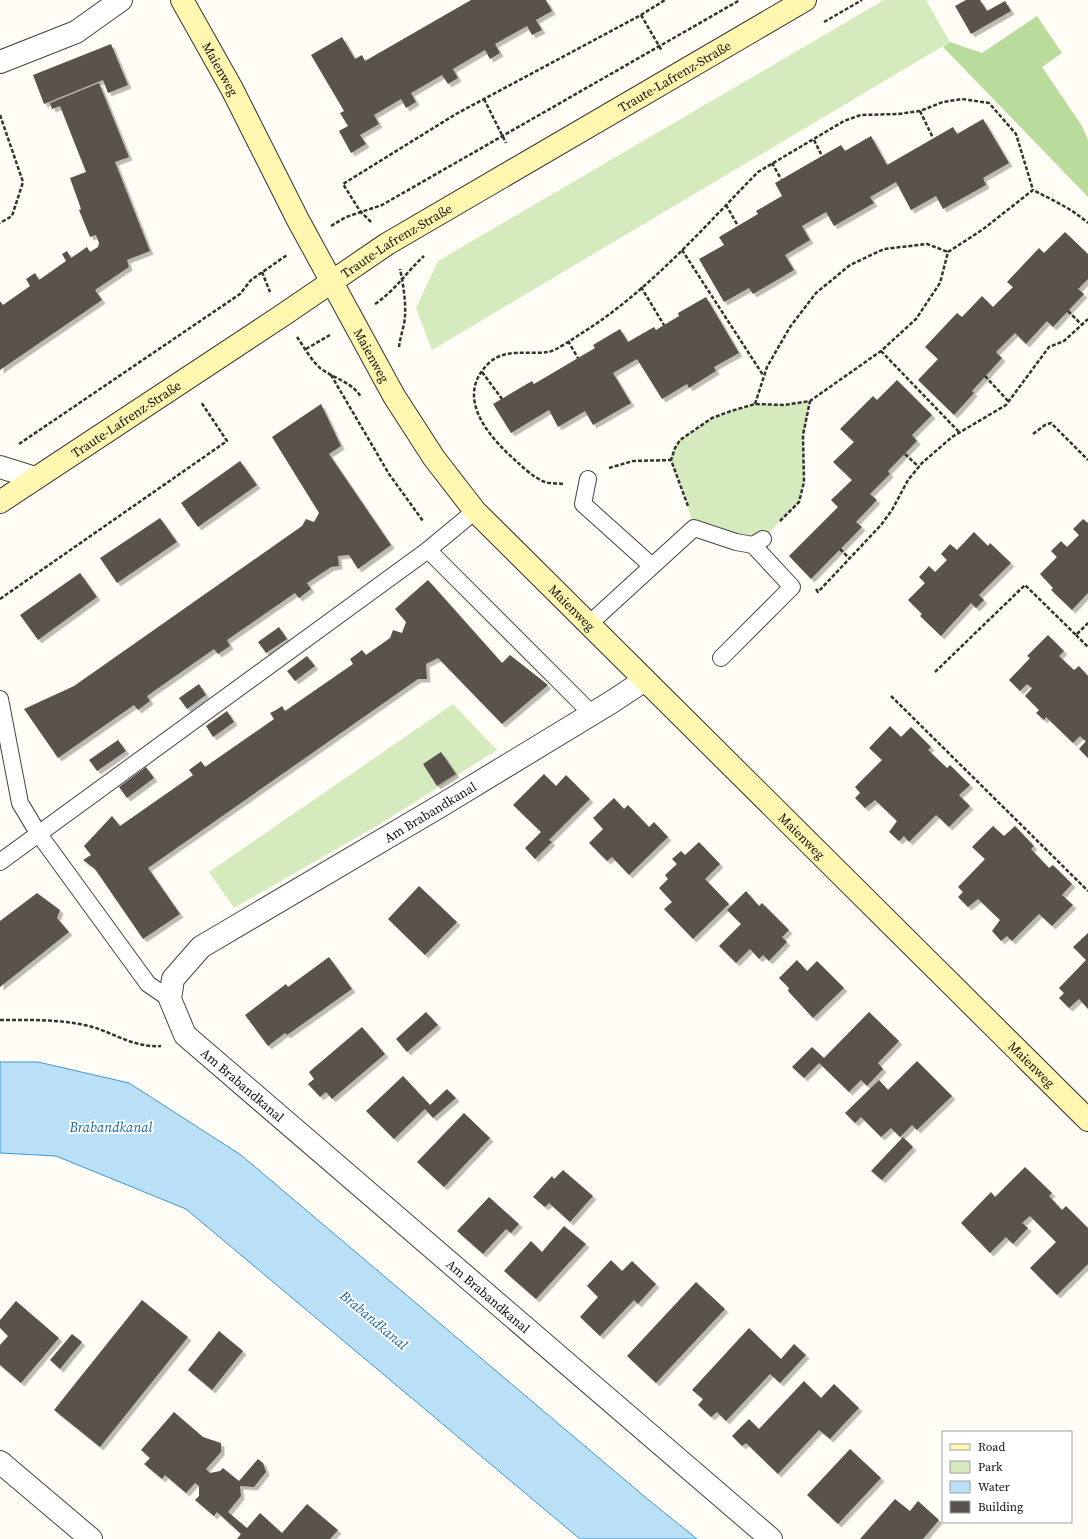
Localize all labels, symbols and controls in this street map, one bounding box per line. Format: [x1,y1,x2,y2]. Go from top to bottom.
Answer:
street label: Traute-Lafrenz-Straße [615,37,735,116]
street label: Maienweg [198,39,242,99]
street label: Traute-Lafrenz-Straße [338,200,456,282]
street label: Maienweg [350,326,393,386]
street label: Traute-Lafrenz-Straße [68,377,185,462]
street label: Maienweg [545,581,599,635]
street label: Am Brabandkanal [381,778,480,847]
street label: Maienweg [775,809,829,863]
street label: Maienweg [1005,1038,1059,1092]
street label: Am Brabandkanal [197,1044,288,1126]
water label: Brabandkanal [68,1117,153,1137]
street label: Am Brabandkanal [443,1256,533,1337]
water label: Brabandkanal [335,1285,412,1354]
legend [942,1431,1072,1523]
text: Road [978,1439,1005,1455]
text: Park [978,1459,1003,1475]
text: Water [978,1479,1010,1495]
text: Building [978,1499,1023,1515]

